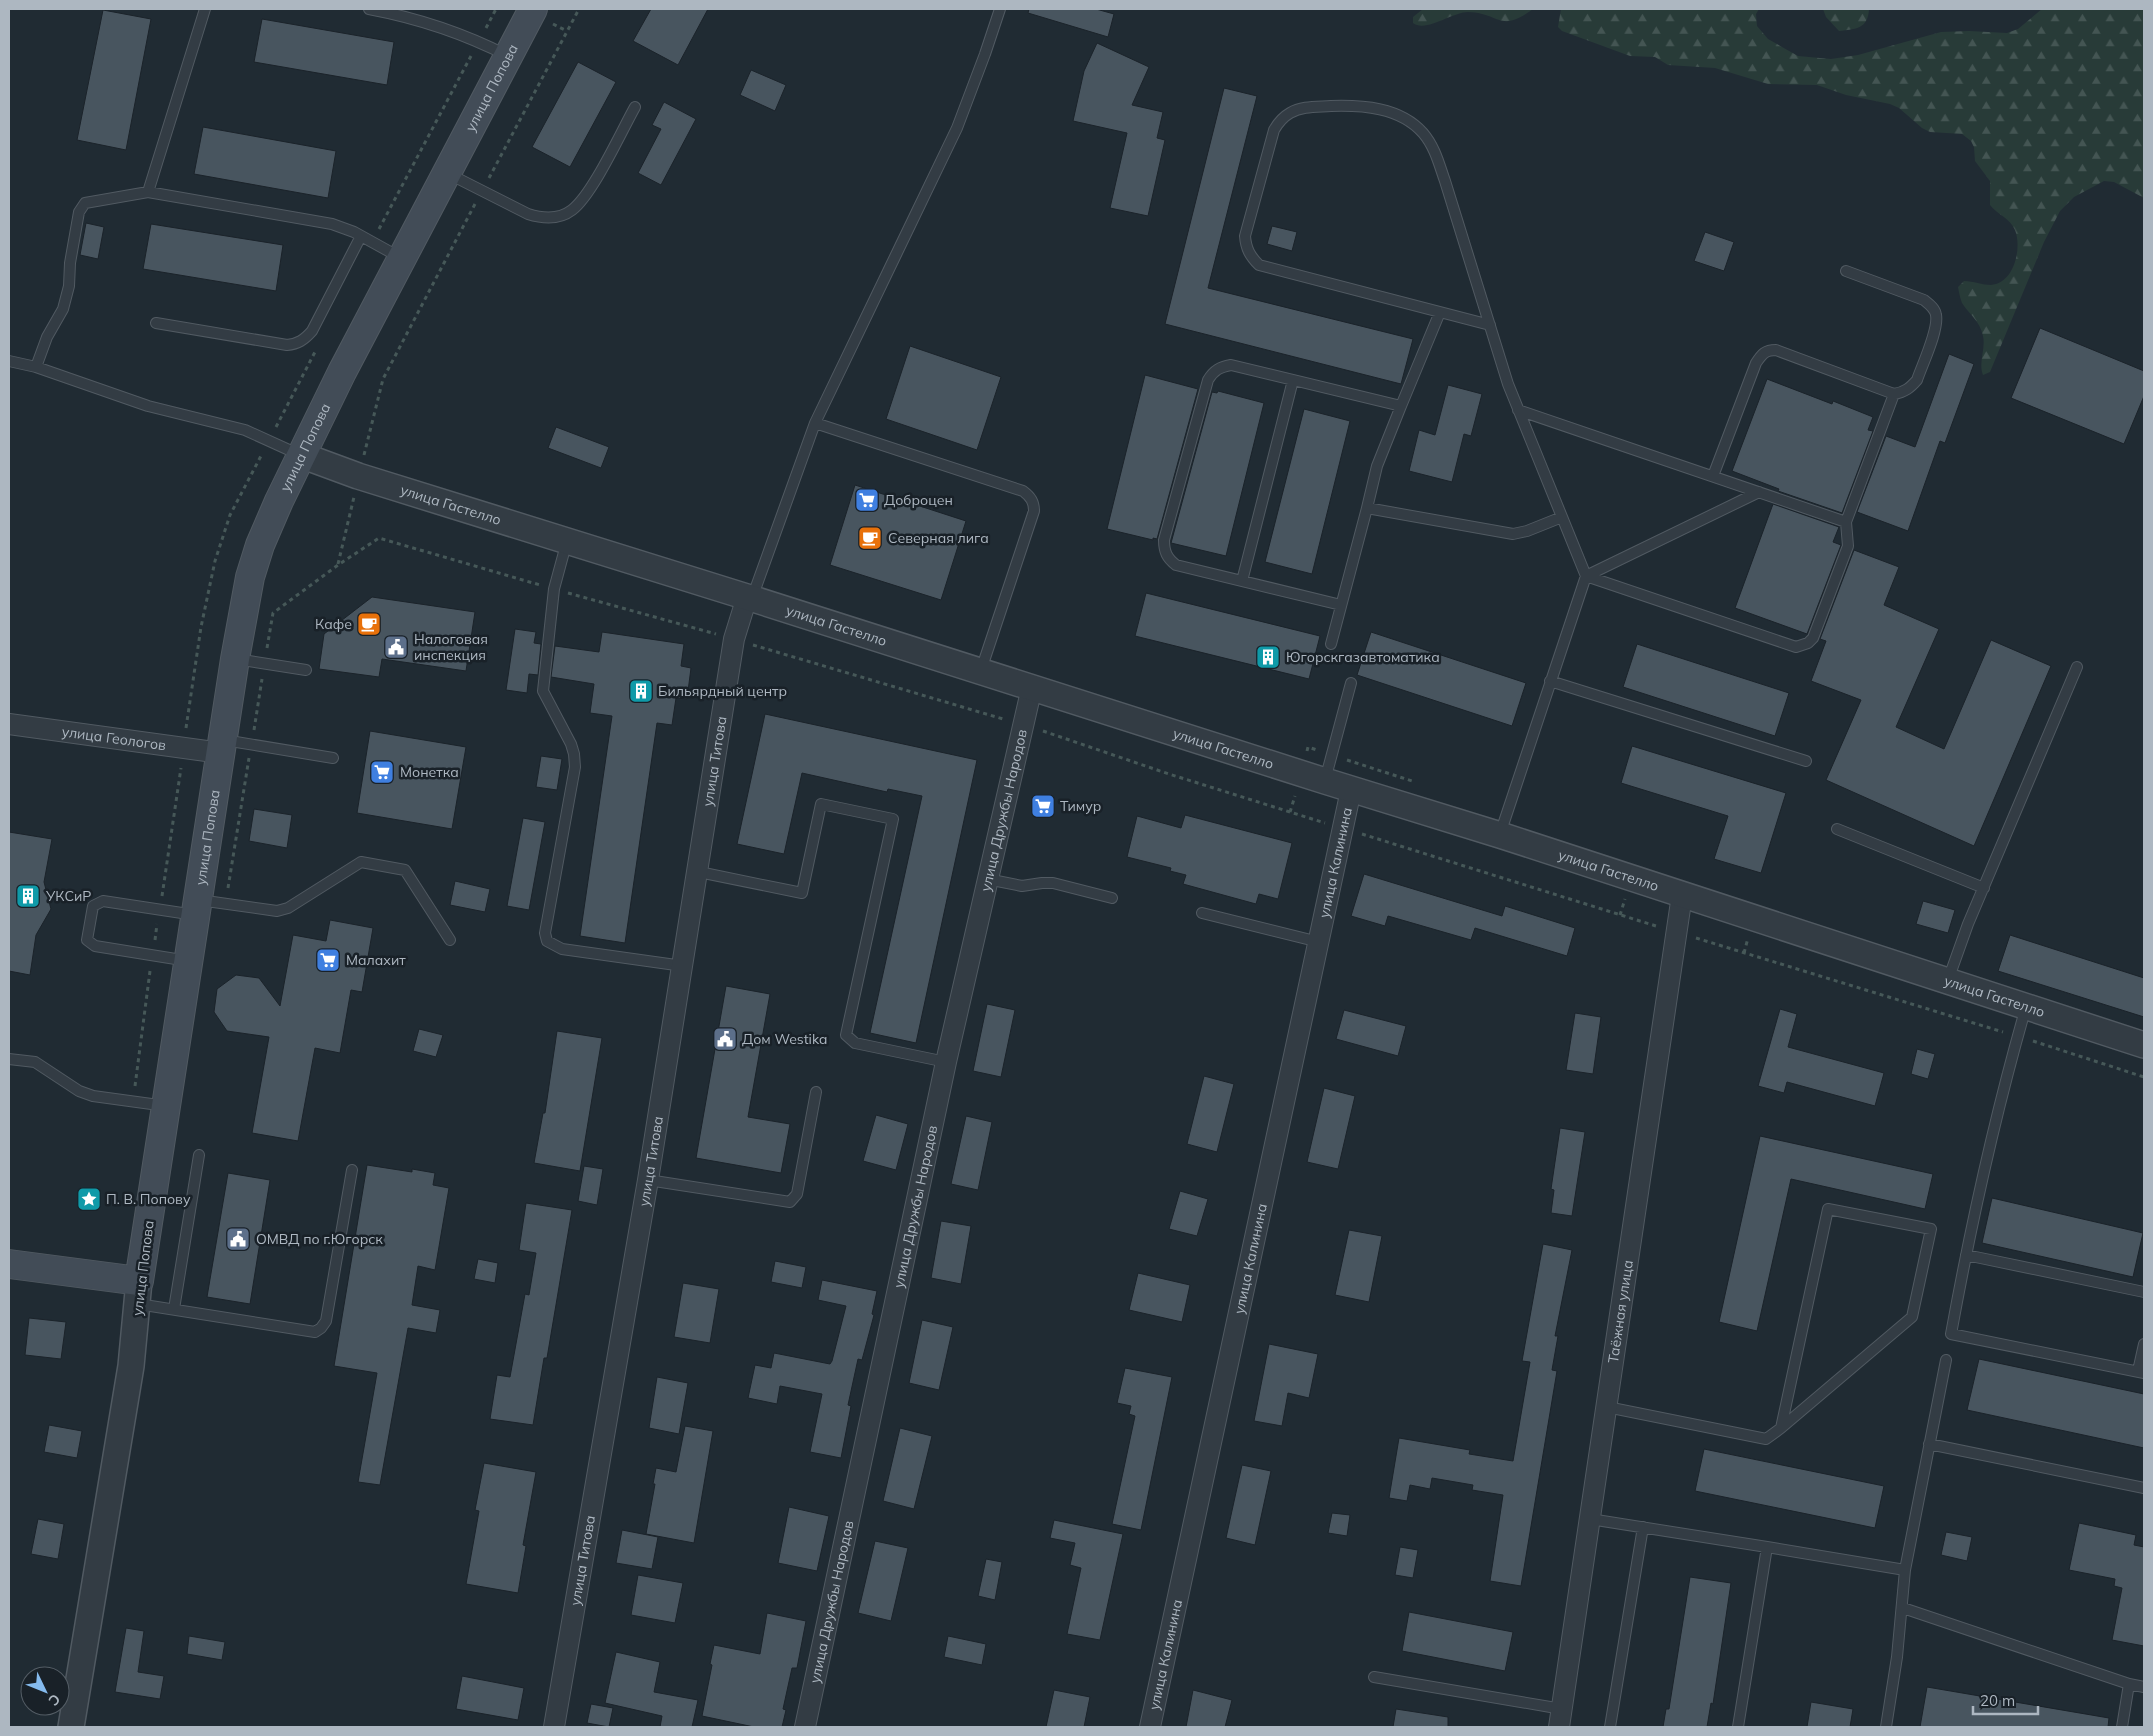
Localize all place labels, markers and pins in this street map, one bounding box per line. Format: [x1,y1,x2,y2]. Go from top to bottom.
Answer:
supermarket icon: Доброцен [854,487,880,513]
place label: Доброцен [884,491,953,509]
cafe icon: Северная лига [857,525,883,551]
place label: Северная лига [888,529,989,547]
cafe icon: Кафе [356,611,382,637]
place label: Кафе [315,615,352,633]
place label: Налоговая инспекция [414,630,488,664]
public building icon: Налоговая инспекция [383,634,409,660]
building icon: Югорскгазавтоматика [1255,644,1281,670]
place label: Югорскгазавтоматика [1286,648,1440,666]
building icon: Бильярдный центр [628,678,654,704]
place label: Бильярдный центр [658,682,787,700]
supermarket icon: Монетка [369,759,395,785]
place label: Монетка [400,763,459,781]
supermarket icon: Тимур [1030,793,1056,819]
place label: Тимур [1060,797,1101,815]
building icon: УКСиР [15,883,41,909]
place label: УКСиР [45,887,91,905]
supermarket icon: Малахит [315,947,341,973]
place label: Малахит [346,951,406,969]
public building icon: Дом Westika [712,1026,738,1052]
place label: Дом Westika [742,1030,827,1048]
place icon: П. В. Попову [76,1186,102,1212]
place label: П. В. Попову [106,1190,191,1208]
public building icon: ОМВД по г.Югорск [225,1226,251,1252]
place label: ОМВД по г.Югорск [256,1230,383,1248]

